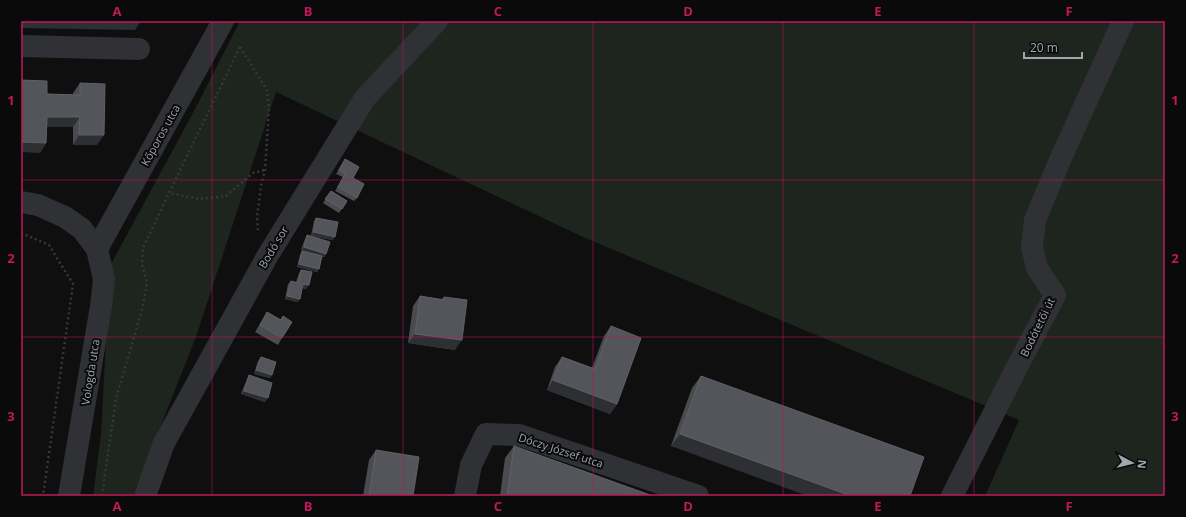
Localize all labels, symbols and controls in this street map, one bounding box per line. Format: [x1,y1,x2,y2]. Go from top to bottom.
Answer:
text: A [113,2,122,20]
text: B [304,2,313,20]
text: C [494,2,502,20]
text: D [683,2,693,20]
text: E [874,2,882,20]
text: F [1065,2,1073,20]
scale bar [1024,34,1082,60]
text: 20 m [1030,39,1058,56]
text: 1 [7,91,15,109]
text: 1 [1171,91,1179,109]
street label: Kőporos utca [137,102,183,168]
street label: Bodó sor [255,223,292,271]
text: 2 [7,249,15,267]
text: 2 [1171,249,1179,267]
street label: Bodótetői út [1016,295,1058,359]
street label: Vologda utca [77,338,103,406]
text: 3 [7,407,15,425]
text: 3 [1171,407,1179,425]
street label: Dóczy József utca [517,429,605,471]
north arrow [1112,443,1152,483]
text: N [1134,459,1150,470]
text: A [113,497,122,515]
text: B [304,497,313,515]
text: C [494,497,502,515]
text: D [683,497,693,515]
text: E [874,497,882,515]
text: F [1065,497,1073,515]

